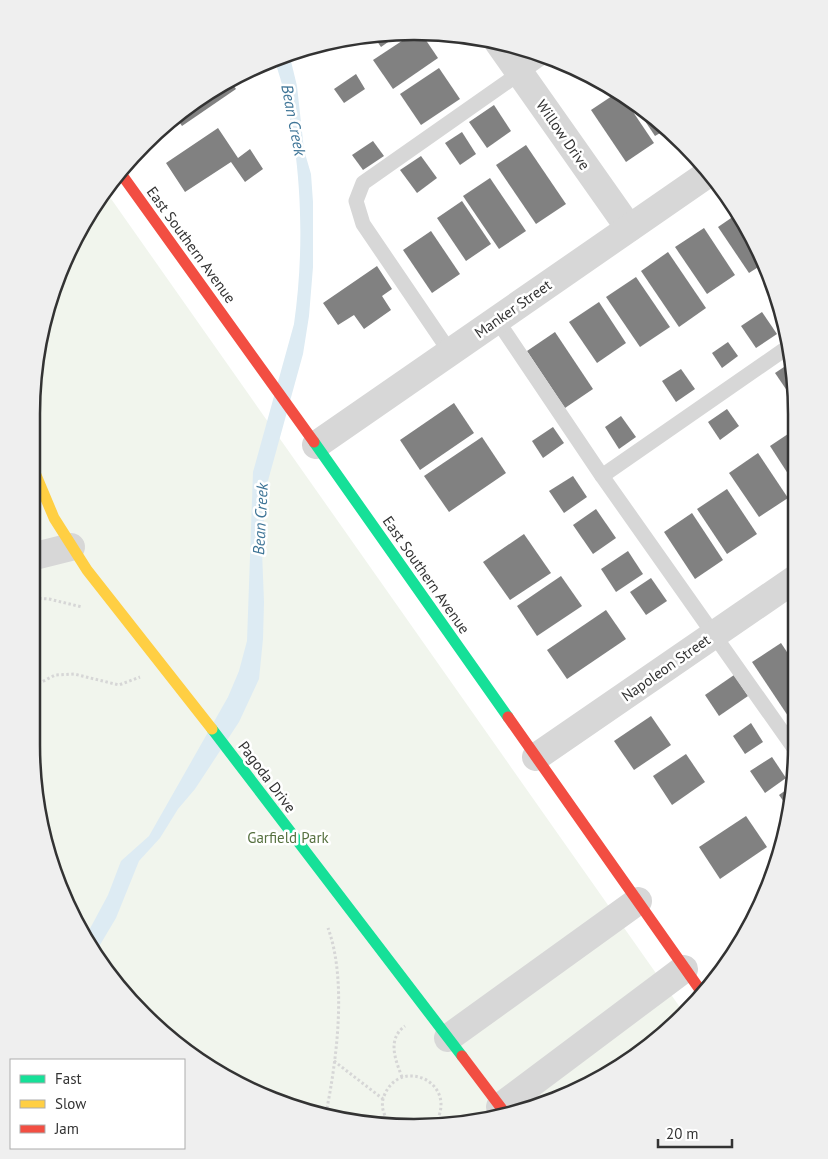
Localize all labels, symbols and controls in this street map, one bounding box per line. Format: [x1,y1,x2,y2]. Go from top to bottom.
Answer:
water label: Bean Creek [277,83,311,158]
street label: Willow Drive [532,96,595,173]
street label: East Southern Avenue [143,183,240,307]
street label: Manker Street [471,275,555,342]
water label: Bean Creek [248,482,272,556]
street label: East Southern Avenue [379,512,474,637]
street label: Napoleon Street [618,630,714,705]
street label: Pagoda Drive [234,737,300,816]
park label: Garfield Park [247,828,330,847]
legend [10,1059,185,1149]
text: Fast [55,1069,82,1088]
text: Slow [55,1094,86,1113]
scale bar [658,1116,732,1148]
text: Jam [54,1119,79,1138]
text: 20 m [666,1124,699,1143]

